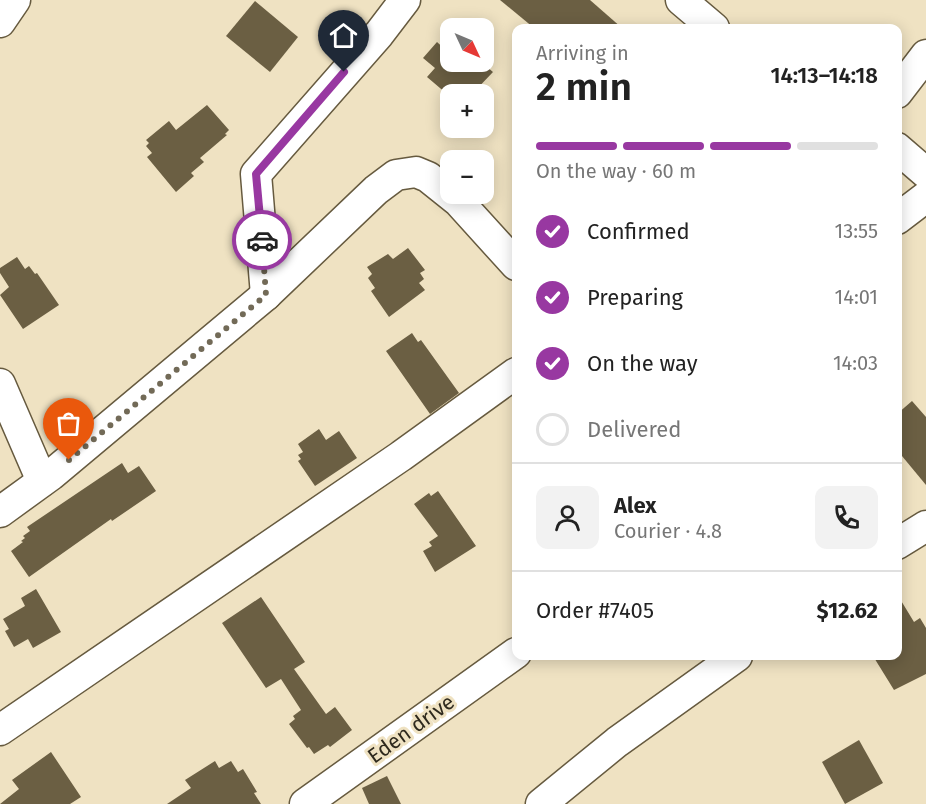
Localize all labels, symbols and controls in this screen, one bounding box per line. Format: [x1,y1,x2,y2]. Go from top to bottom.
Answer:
pin [318,10,369,72]
north arrow [440,18,494,72]
map controls [440,18,494,204]
icon: home [327,19,360,52]
text: Arriving in [536,41,629,65]
text: 14:13–14:18 [770,62,878,89]
text: 2 min [536,64,632,110]
button: + [440,84,494,138]
button: − [440,150,494,204]
text: On the way · 60 m [536,159,696,183]
courier [232,210,292,270]
icon: check [536,215,569,248]
text: Confirmed [587,218,690,245]
text: 13:55 [835,219,878,243]
icon: car [246,224,279,257]
icon: check [536,281,569,314]
text: Preparing [587,284,683,311]
text: 14:01 [835,285,878,309]
icon: check [536,347,569,380]
text: On the way [587,350,698,377]
text: 14:03 [833,351,878,375]
pin [43,398,94,460]
icon: bag [52,407,85,440]
text: Delivered [587,416,682,443]
button: person [536,486,599,549]
button: phone [815,486,878,549]
text: Alex [614,492,657,519]
text: Courier · 4.8 [614,519,722,543]
text: Order #7405 [536,597,654,624]
text: $12.62 [817,597,878,624]
street label: Eden drive [363,689,459,769]

